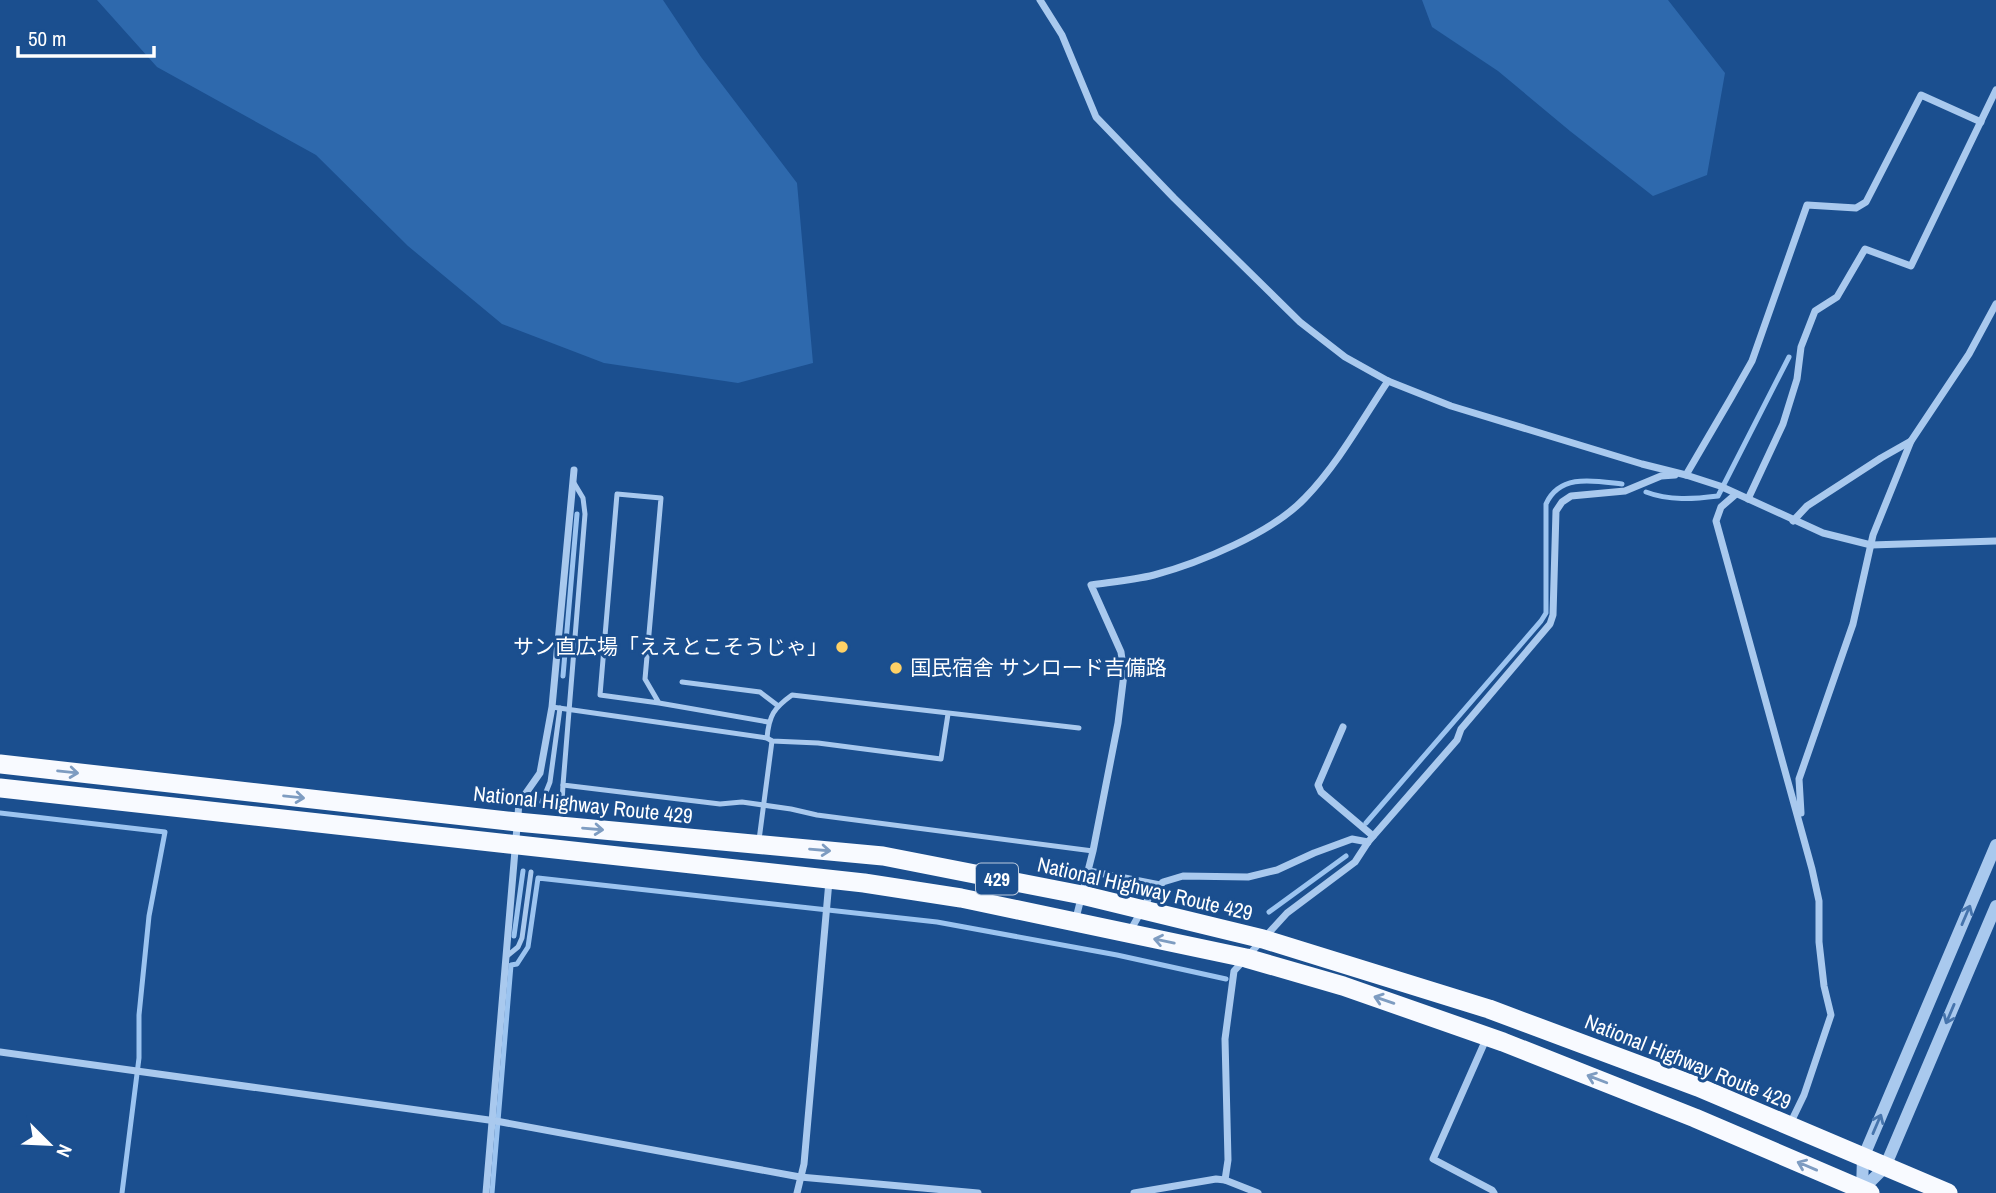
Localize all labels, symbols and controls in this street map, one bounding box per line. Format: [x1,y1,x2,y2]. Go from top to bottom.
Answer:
scale bar [18,14,154,58]
text: 50 m [28,24,66,53]
place label: サン直広場「ええとこそうじゃ」 [513,632,828,661]
marker: サン直広場「ええとこそうじゃ」 [834,639,850,655]
place label: 国民宿舎 サンロード吉備路 [910,653,1167,682]
marker: 国民宿舎 サンロード吉備路 [888,660,904,676]
one-way arrow [56,765,79,778]
street label: National Highway Route 429 [472,779,694,830]
one-way arrow [282,791,305,804]
one-way arrow [581,823,604,836]
one-way arrow [808,844,831,857]
street label: National Highway Route 429 [1035,850,1256,927]
road number: 429 [976,864,1018,894]
one-way arrow [1960,905,1973,926]
one-way arrow [1153,933,1176,947]
one-way arrow [1373,993,1395,1005]
one-way arrow [1943,1003,1956,1024]
street label: National Highway Route 429 [1581,1007,1796,1116]
one-way arrow [1586,1072,1608,1085]
north arrow [14,1109,84,1179]
one-way arrow [1871,1114,1884,1136]
text: N [50,1140,79,1161]
one-way arrow [1797,1159,1818,1172]

